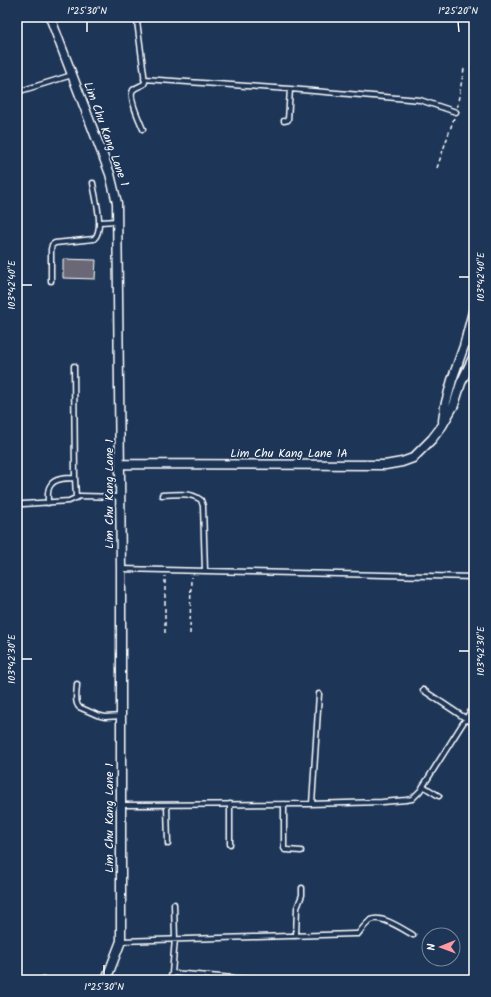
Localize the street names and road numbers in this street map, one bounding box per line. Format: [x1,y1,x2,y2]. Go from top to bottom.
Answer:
street label: Lim Chu Kang Lane 1 [78,79,134,189]
street label: Lim Chu Kang Lane 1 [100,439,119,549]
street label: Lim Chu Kang Lane 1A [230,444,348,463]
street label: Lim Chu Kang Lane 1 [100,763,119,873]

